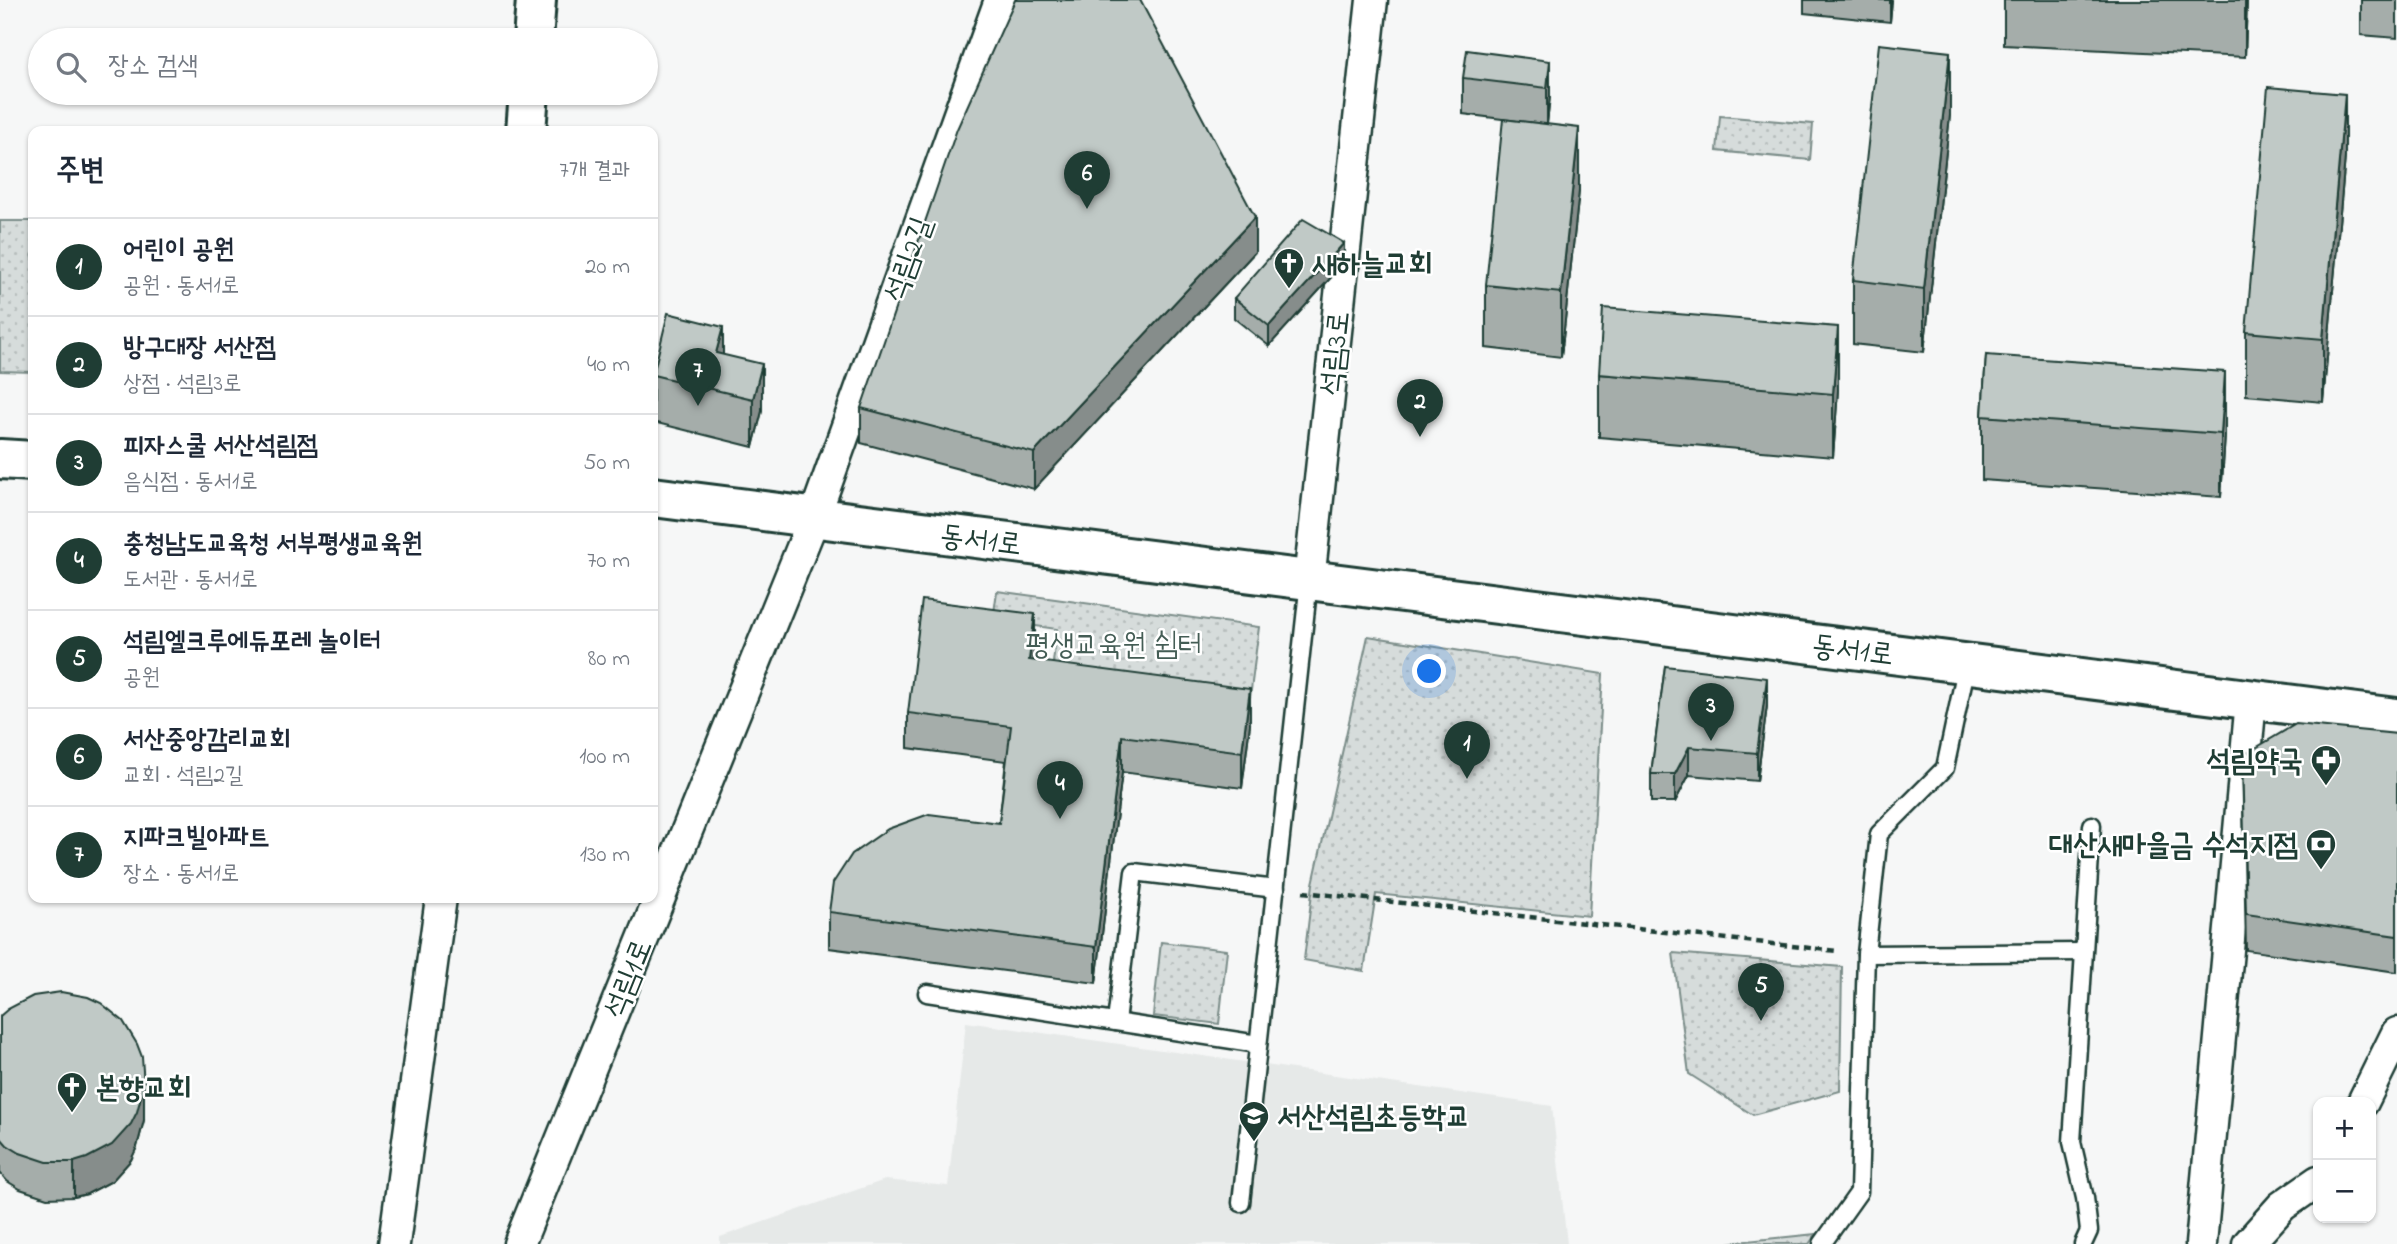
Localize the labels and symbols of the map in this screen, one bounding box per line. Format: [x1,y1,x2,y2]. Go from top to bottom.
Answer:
pin: 6 [1064,151,1110,209]
street label: 석림2길 [874,211,945,309]
place label: 새하늘교회 [1312,244,1433,288]
church icon: 새하늘교회 [1272,246,1306,290]
street label: 석림3로 [1311,309,1363,398]
pin: 7 [675,348,721,406]
pin: 2 [1397,379,1443,437]
street label: 동서1로 [937,515,1024,569]
park label: 평생교육원 쉼터 [1026,625,1202,669]
street label: 동서1로 [1809,625,1896,679]
your location [1412,654,1446,688]
pin: 3 [1688,683,1734,741]
pin: 1 [1444,721,1490,779]
place label: 석림약국 [2206,741,2303,785]
pharmacy icon: 석림약국 [2309,743,2343,787]
pin: 4 [1037,761,1083,819]
place label: 대산새마을금 수석지점 [2049,825,2298,869]
bank icon: 대산새마을금 수석지점 [2304,827,2338,871]
street label: 석림1로 [594,933,666,1025]
pin: 5 [1738,963,1784,1021]
place label: 본향교회 [95,1068,192,1112]
church icon: 본향교회 [55,1070,89,1114]
place label: 서산석림초등학교 [1277,1097,1470,1141]
school or university icon: 서산석림초등학교 [1237,1099,1271,1143]

